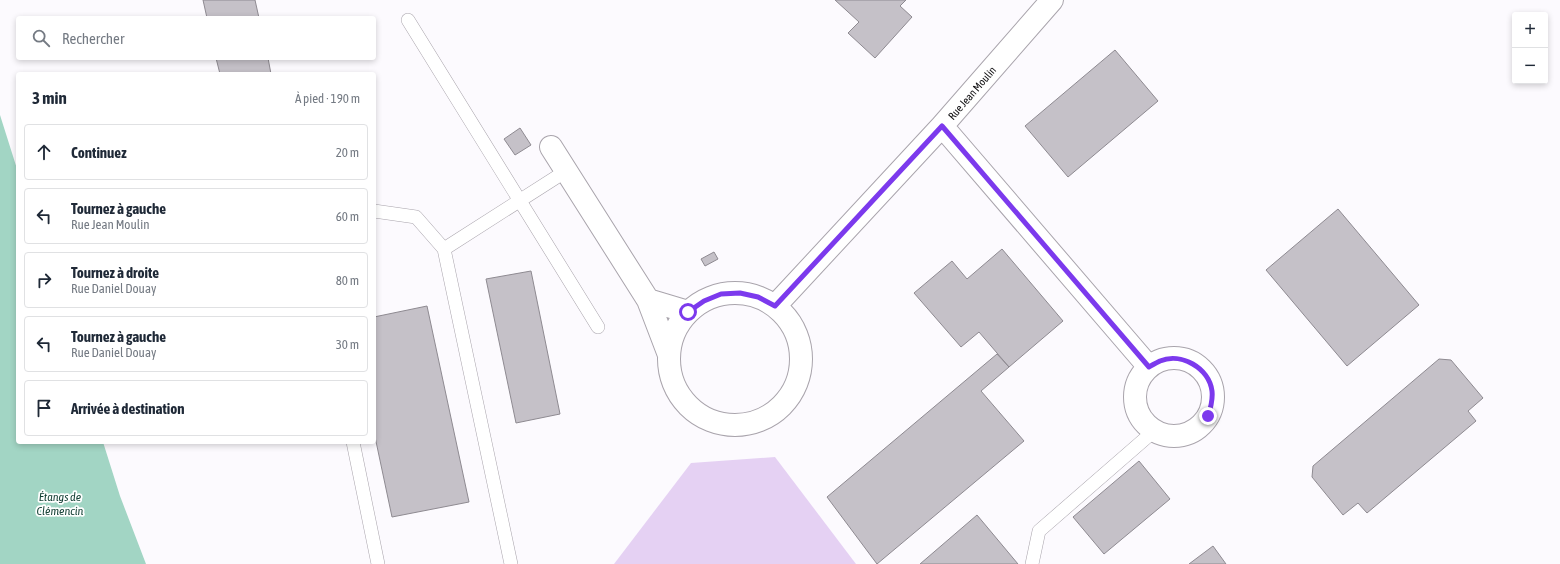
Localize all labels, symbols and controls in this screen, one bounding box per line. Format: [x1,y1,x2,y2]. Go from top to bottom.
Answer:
map controls [1512,12,1548,84]
button: + [1512,12,1548,48]
search box [16,16,376,60]
icon: search [30,27,52,49]
text: Rechercher [62,30,124,47]
button: − [1512,48,1548,84]
street label: Rue Jean Moulin [946,64,998,122]
text: 3 min [32,88,67,108]
text: À pied · 190 m [295,91,360,106]
icon: ahead [33,141,55,163]
text: Continuez [71,144,127,161]
text: 20 m [336,145,359,160]
text: Tournez à gauche [71,200,166,217]
icon: left [33,205,55,227]
text: 60 m [336,209,359,224]
text: Rue Jean Moulin [71,217,150,232]
text: Tournez à droite [71,264,159,281]
icon: right [33,269,55,291]
text: 80 m [336,273,359,288]
text: Rue Daniel Douay [71,281,156,296]
route start [679,303,697,321]
text: Tournez à gauche [71,328,166,345]
icon: left [33,333,55,355]
text: 30 m [336,337,359,352]
text: Rue Daniel Douay [71,345,156,360]
icon: arrive [33,397,55,419]
text: Arrivée à destination [71,400,185,417]
route end [1199,407,1217,425]
water label: Étangs de Clémencin [37,490,84,518]

